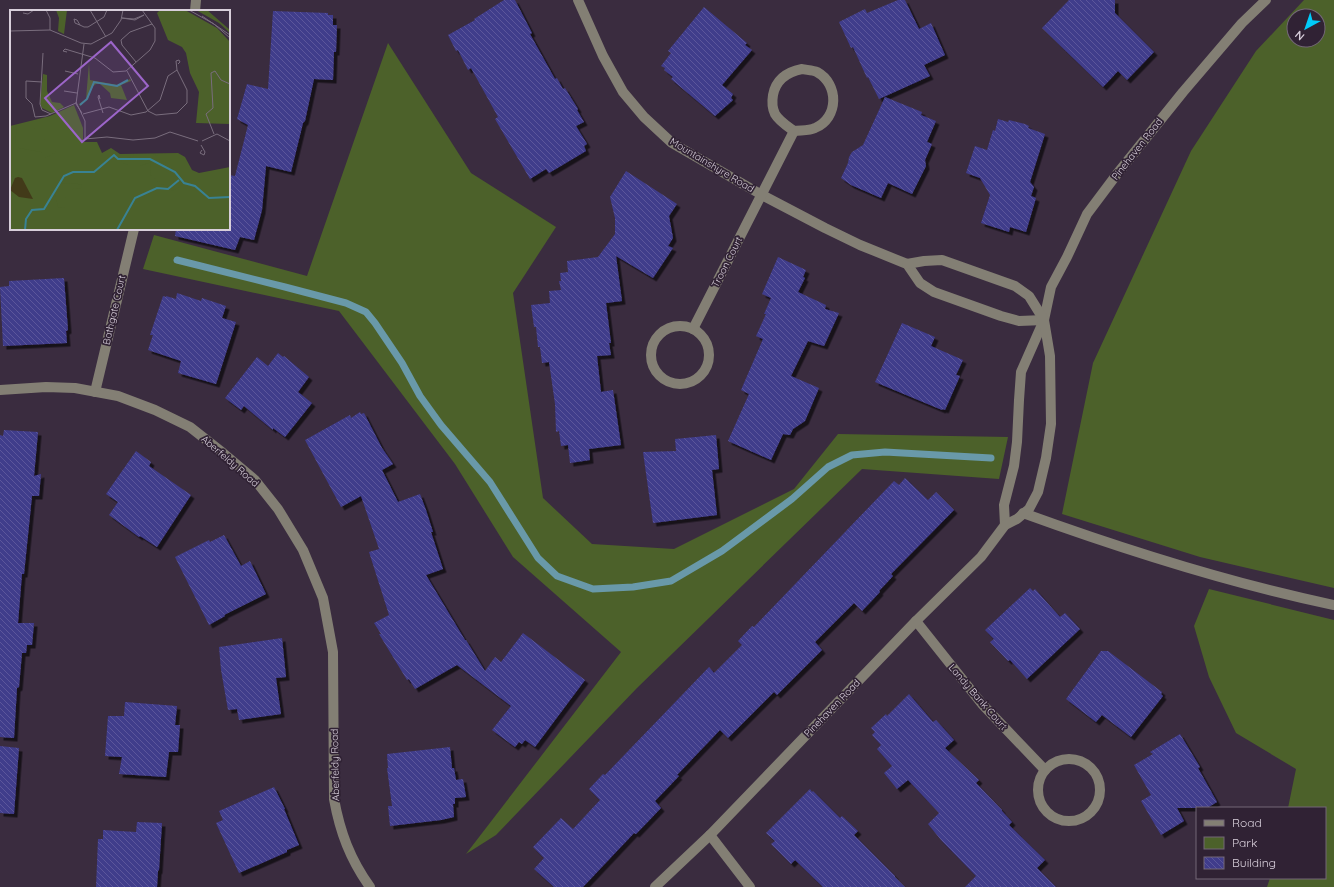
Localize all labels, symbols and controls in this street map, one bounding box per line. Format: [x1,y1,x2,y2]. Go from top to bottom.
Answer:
north arrow [1286,8,1326,48]
inset map [10,10,230,230]
text: N [1292,28,1307,44]
street label: Pinehaven Road [1109,115,1165,183]
street label: Mountainshyre Road [668,135,756,195]
street label: Troon Court [709,234,746,290]
street label: Bathgate Court [100,273,128,346]
street label: Aberfeldy Road [198,432,262,490]
street label: Landy Bank Court [946,661,1011,733]
street label: Pinehaven Road [801,676,863,740]
street label: Aberfeldy Road [328,729,342,801]
legend [1196,807,1326,879]
text: Road [1232,815,1262,830]
text: Park [1232,835,1257,850]
text: Building [1232,855,1276,870]

